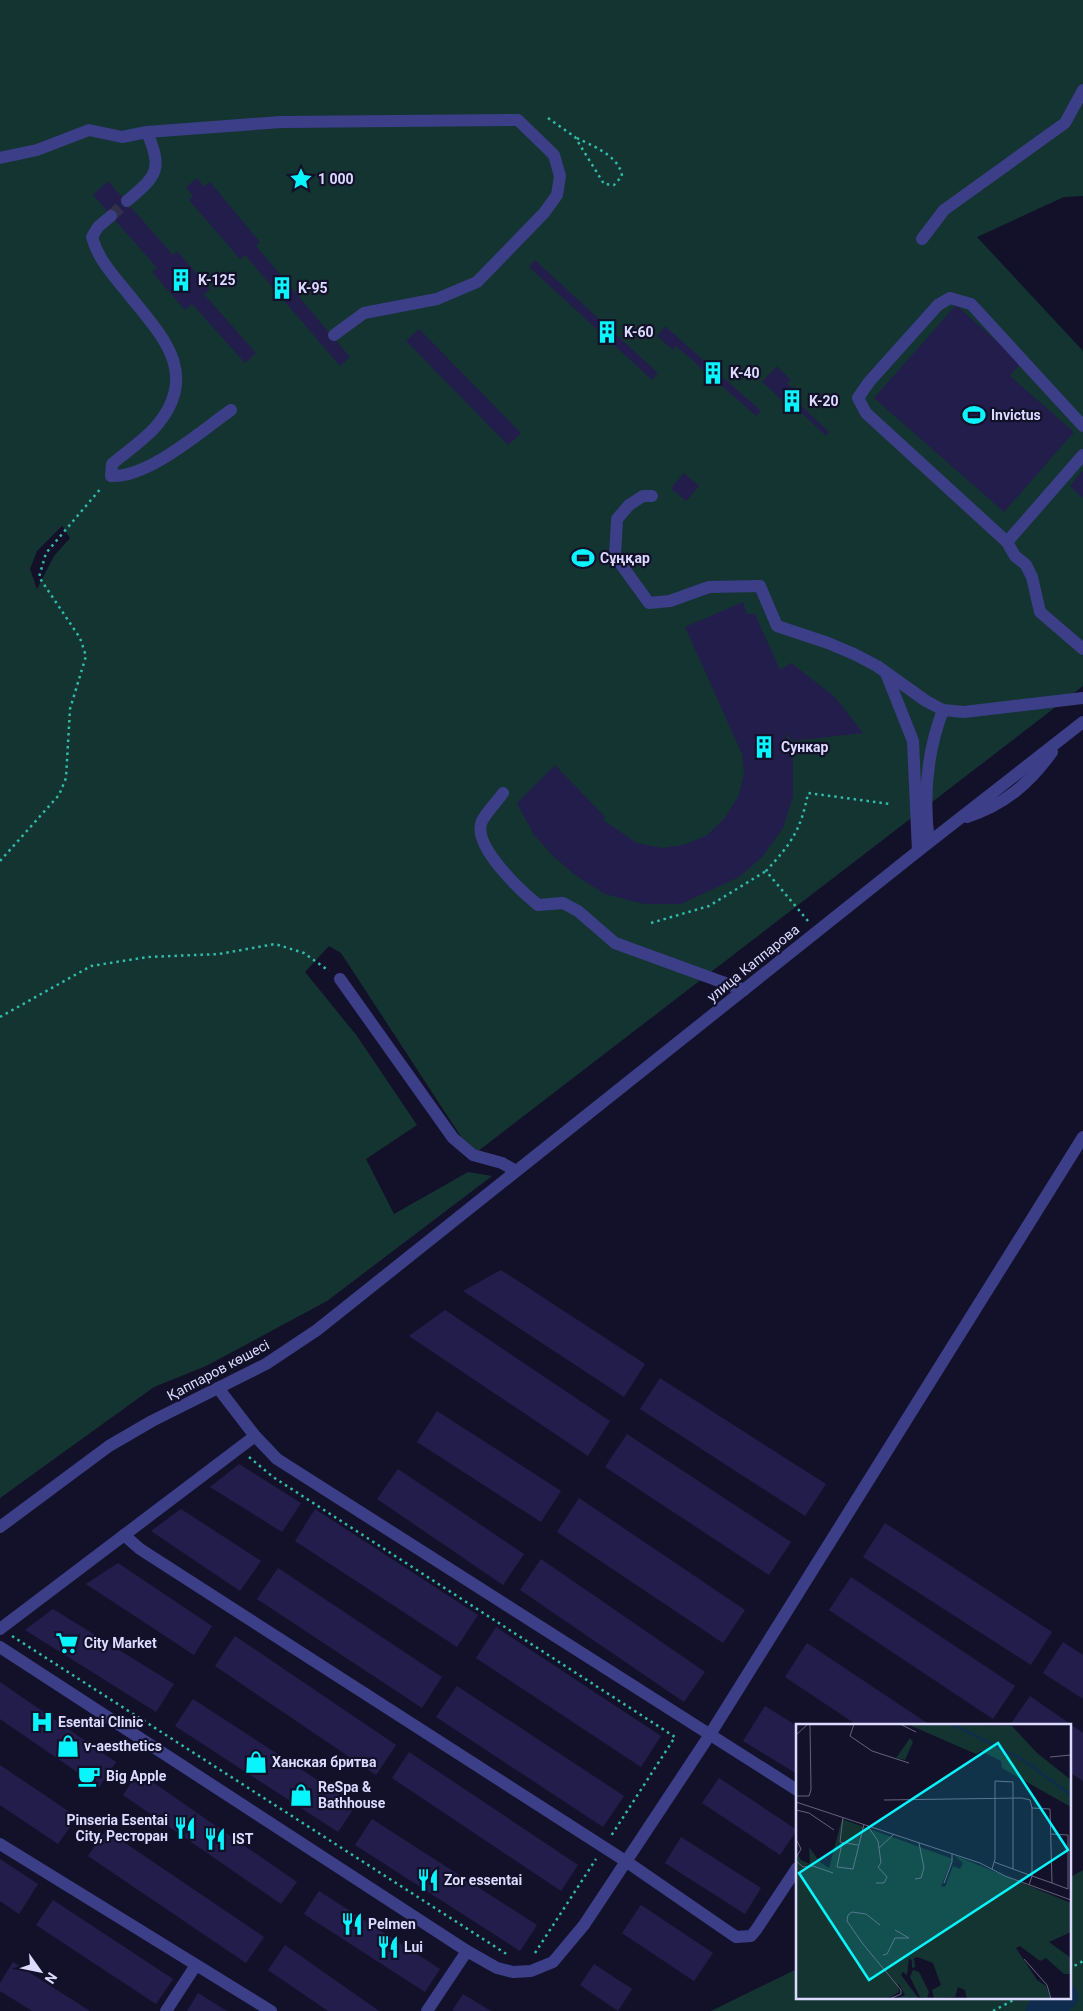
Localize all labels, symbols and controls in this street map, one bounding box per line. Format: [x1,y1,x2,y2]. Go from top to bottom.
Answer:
place icon: 1 000 [288,166,314,192]
place label: 1 000 [318,171,354,187]
building icon: K-125 [168,267,194,293]
place label: K-125 [198,272,236,288]
building icon: K-95 [269,275,295,301]
place label: K-95 [298,280,328,296]
building icon: K-60 [594,319,620,345]
place label: K-60 [624,324,654,340]
building icon: K-40 [700,360,726,386]
place label: K-40 [730,365,760,381]
building icon: K-20 [779,388,805,414]
place label: K-20 [809,393,839,409]
sports icon: Invictus [961,402,987,428]
place label: Invictus [991,407,1041,423]
sports icon: Сұңқар [570,545,596,571]
place label: Сұңқар [600,550,650,566]
building icon: Сункар [751,734,777,760]
place label: Сункар [781,739,828,755]
street label: улица Каппарова [704,921,802,1005]
street label: Қаппаров көшесі [164,1336,272,1404]
supermarket icon: City Market [54,1630,80,1656]
place label: City Market [84,1635,157,1651]
hospital icon: Esentai Clinic [29,1709,55,1735]
place label: Esentai Clinic [58,1714,143,1730]
inset map [796,1724,1070,1998]
shop icon: v-aesthetics [55,1733,81,1759]
place label: v-aesthetics [84,1738,162,1754]
shop icon: Ханская бритва [243,1749,269,1775]
place label: Ханская бритва [272,1754,377,1770]
cafe icon: Big Apple [76,1763,102,1789]
place label: Big Apple [106,1768,167,1784]
place label: ReSpa & Bathhouse [318,1779,386,1811]
shop icon: ReSpa & Bathhouse [288,1782,314,1808]
place label: Pinseria Esentai City, Ресторан [66,1812,168,1844]
restaurant icon: Pinseria Esentai City, Ресторан [172,1815,198,1841]
restaurant icon: IST [202,1826,228,1852]
place label: IST [232,1831,254,1847]
restaurant icon: Zor essentai [415,1867,441,1893]
place label: Zor essentai [444,1872,522,1888]
restaurant icon: Pelmen [339,1911,365,1937]
place label: Pelmen [368,1916,416,1932]
restaurant icon: Lui [375,1934,401,1960]
place label: Lui [404,1939,423,1955]
north arrow [15,1946,65,1996]
text: N [41,1970,60,1987]

